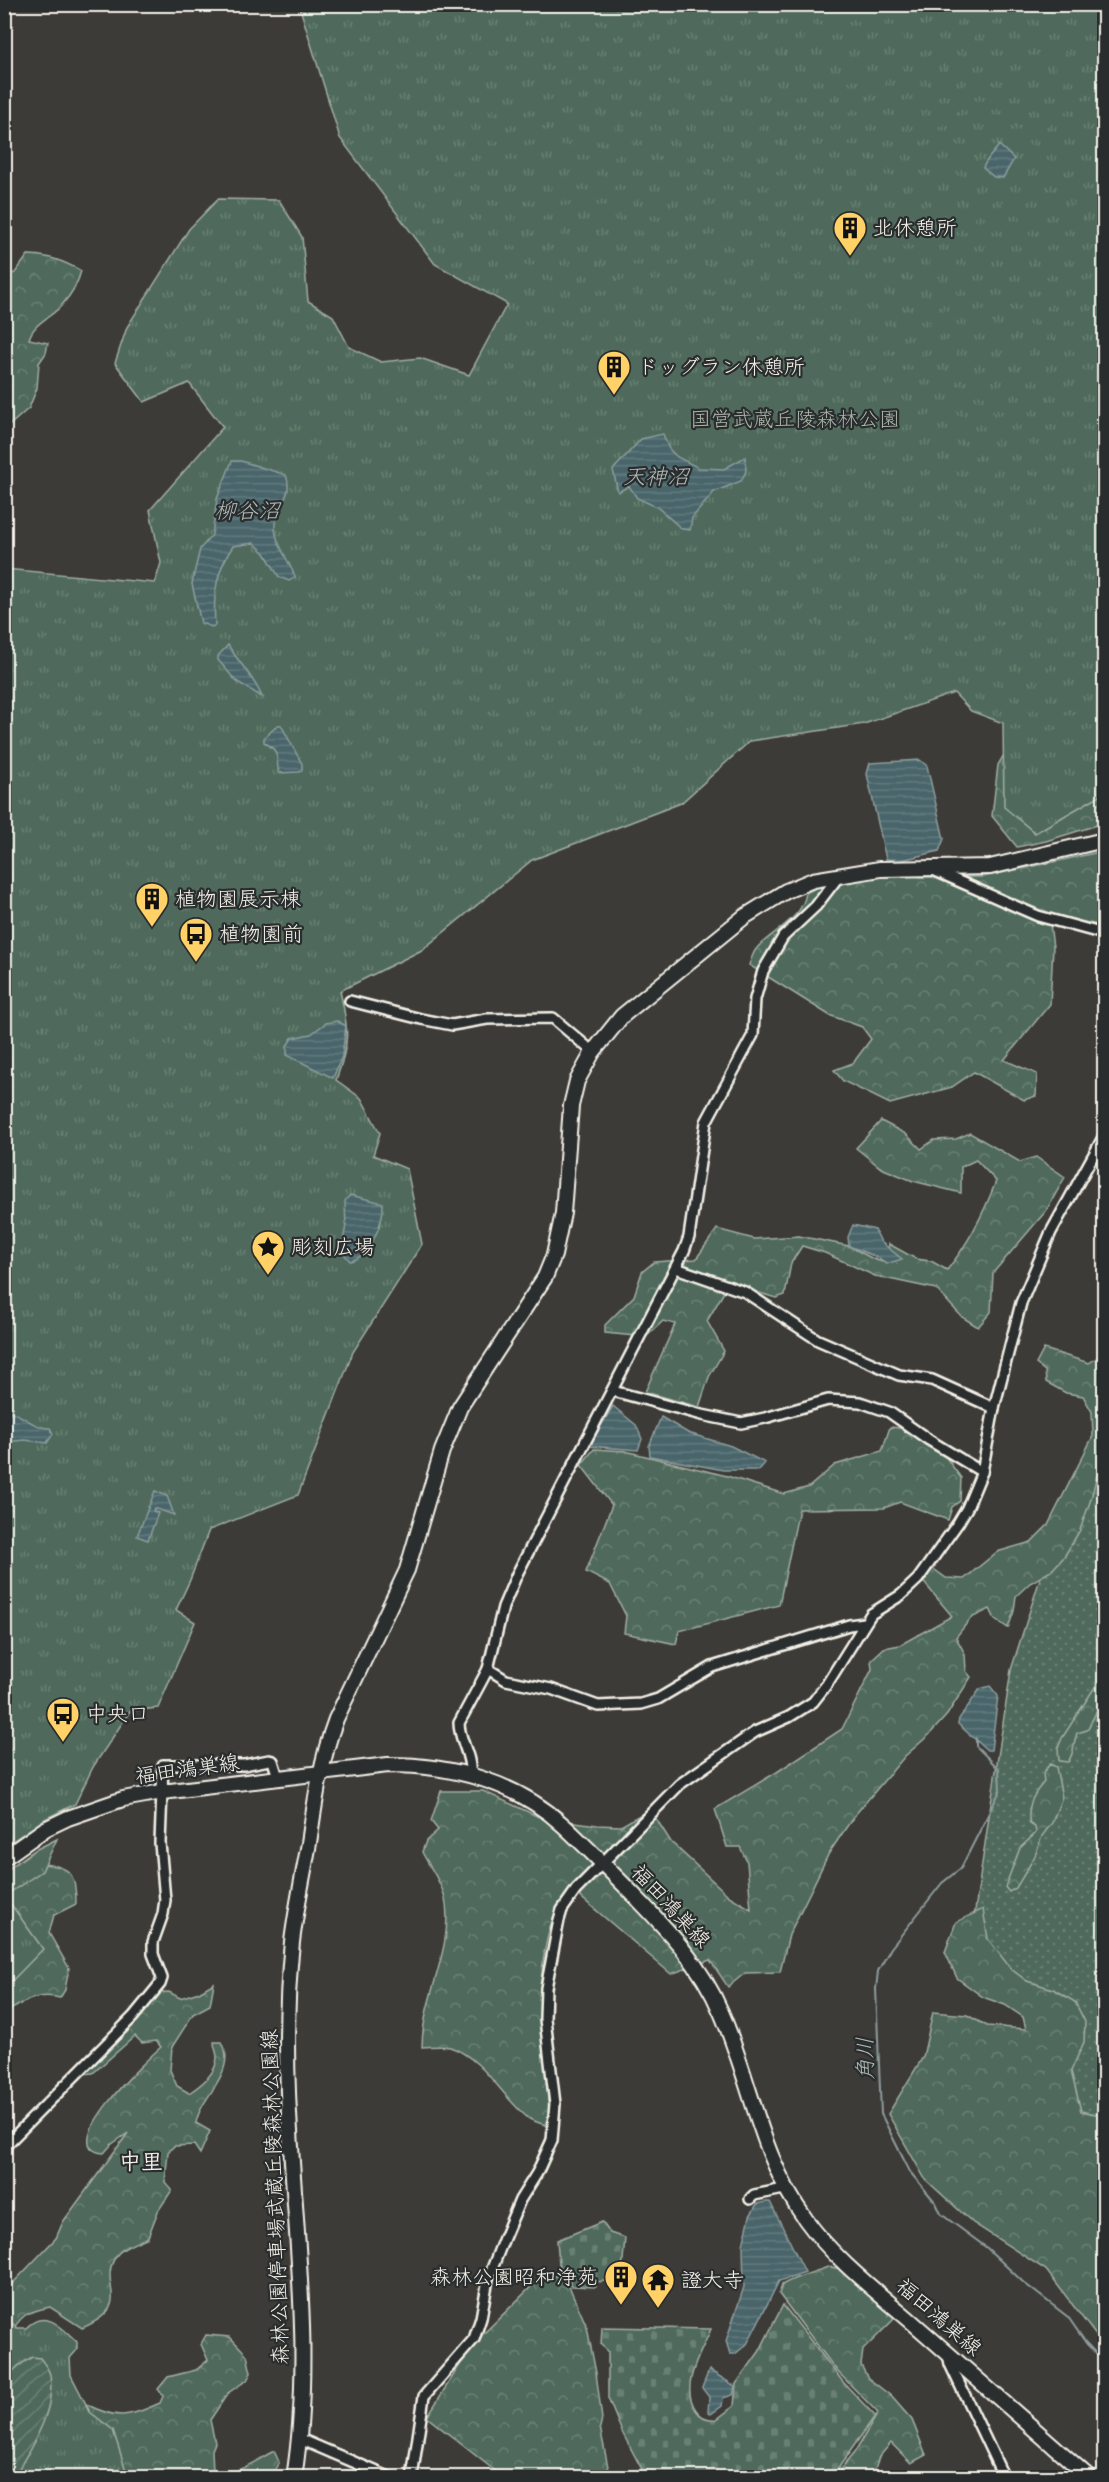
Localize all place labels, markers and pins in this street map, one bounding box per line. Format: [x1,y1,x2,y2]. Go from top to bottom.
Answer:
place label: 北休憩所 [873,209,957,247]
building icon: 北休憩所 [832,210,868,257]
place label: ドッグラン休憩所 [637,348,805,386]
building icon: ドッグラン休憩所 [596,349,632,396]
place label: 植物園展示棟 [175,880,301,918]
building icon: 植物園展示棟 [134,881,170,928]
place label: 植物園前 [219,915,303,953]
bus stop icon: 植物園前 [178,916,214,963]
place label: 彫刻広場 [291,1228,375,1266]
place icon: 彫刻広場 [250,1229,286,1276]
place label: 中央口 [86,1695,149,1733]
bus stop icon: 中央口 [45,1696,81,1743]
place label: 森林公園昭和浄苑 [430,2258,598,2296]
building icon: 森林公園昭和浄苑 [603,2259,639,2306]
place label: 證大寺 [681,2261,744,2299]
temple icon: 證大寺 [640,2262,676,2309]

